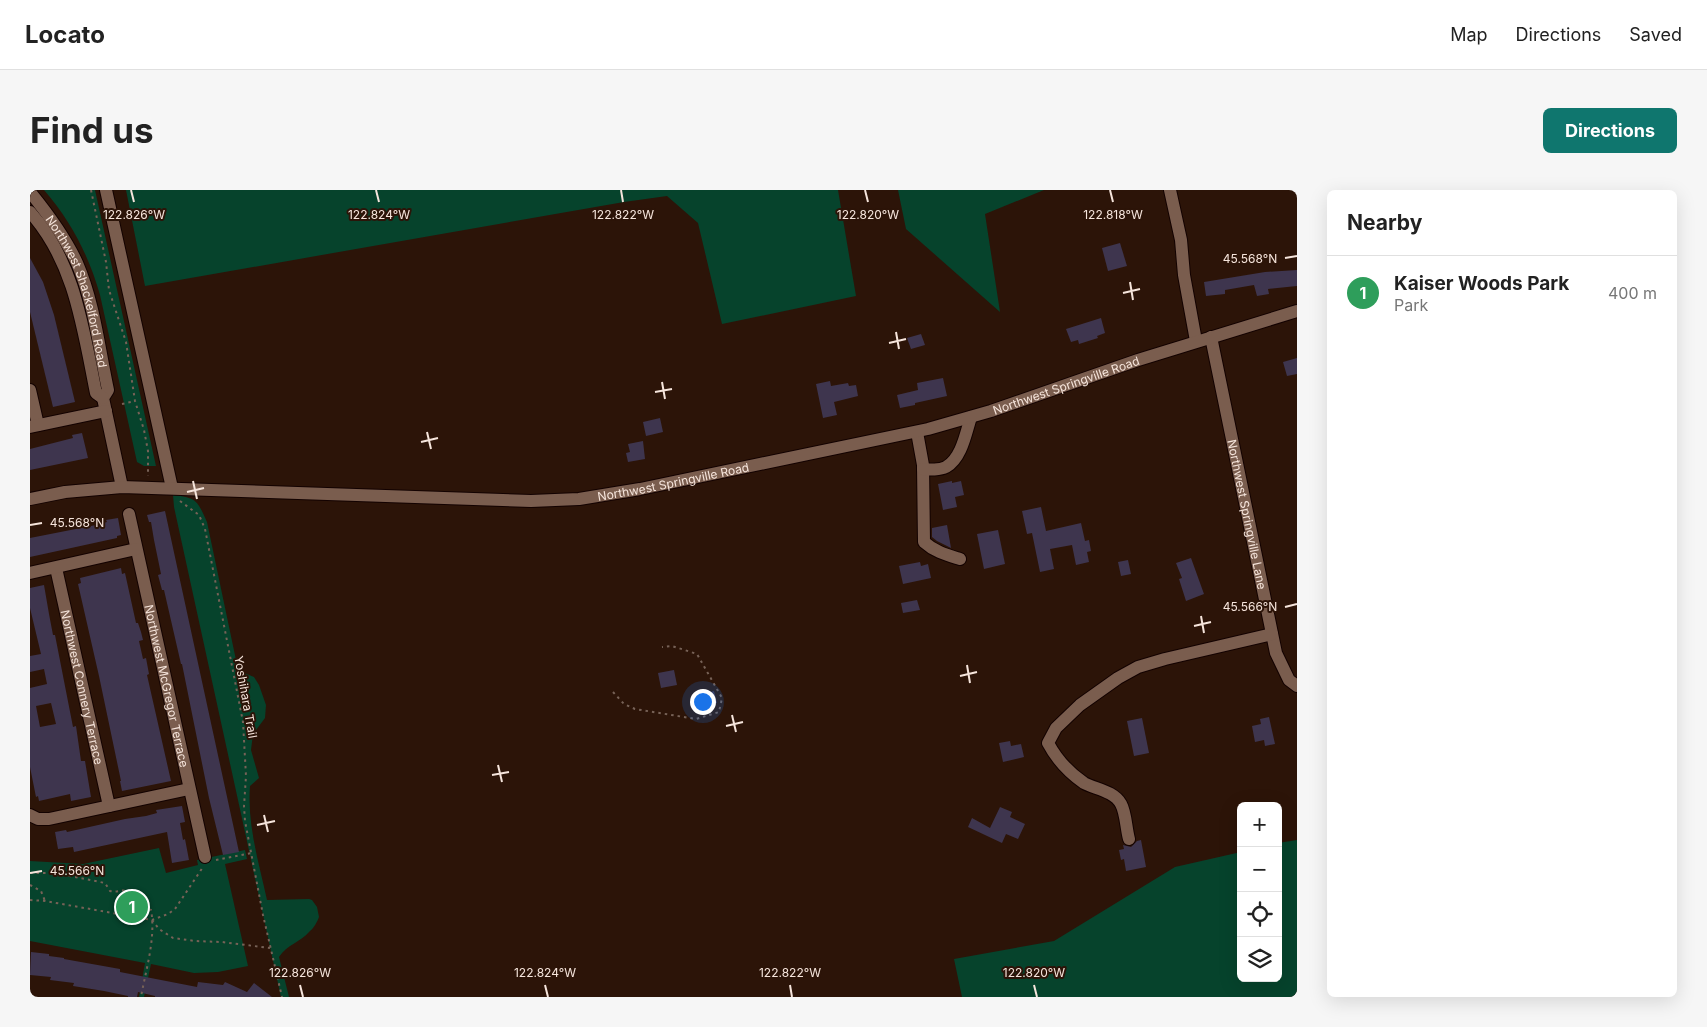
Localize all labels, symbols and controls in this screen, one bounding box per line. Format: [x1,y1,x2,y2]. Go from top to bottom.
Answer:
text: Locato [25,20,105,49]
text: Map [1450,24,1488,45]
text: Directions [1516,24,1601,45]
text: Saved [1629,24,1682,45]
button: Directions [1543,108,1677,153]
text: Find us [30,109,154,151]
text: 122.826°W [103,207,165,222]
text: 122.824°W [348,207,410,222]
text: 122.822°W [592,207,654,222]
text: 122.820°W [837,207,899,222]
text: 122.818°W [1083,207,1143,222]
text: Nearby [1347,210,1422,235]
street label: Northwest Shackelford Road [43,212,111,369]
text: 45.568°N [1223,251,1277,266]
text: Kaiser Woods Park [1394,272,1569,295]
text: 1 [1360,283,1366,303]
text: 400 m [1608,283,1657,303]
text: Park [1394,295,1428,315]
street label: Northwest Springville Road [991,353,1141,417]
street label: Northwest Springville Lane [1225,438,1270,591]
street label: Northwest Springville Road [596,459,750,503]
text: 45.568°N [50,515,104,530]
text: 45.566°N [1223,599,1277,614]
street label: Northwest McGregor Terrace [142,603,192,769]
street label: Northwest Connery Terrace [58,608,107,766]
street label: Yoshihara Trail [231,655,261,739]
your location [690,689,716,715]
map controls [1237,802,1282,982]
button: + [1237,802,1282,847]
button: − [1237,847,1282,892]
text: 45.566°N [50,863,104,878]
pin: 1 [116,888,148,926]
button: locate [1237,892,1282,937]
button: layers [1237,937,1282,982]
text: 122.826°W [269,965,331,980]
text: 122.824°W [514,965,576,980]
text: 122.822°W [759,965,821,980]
text: 122.820°W [1003,965,1065,980]

